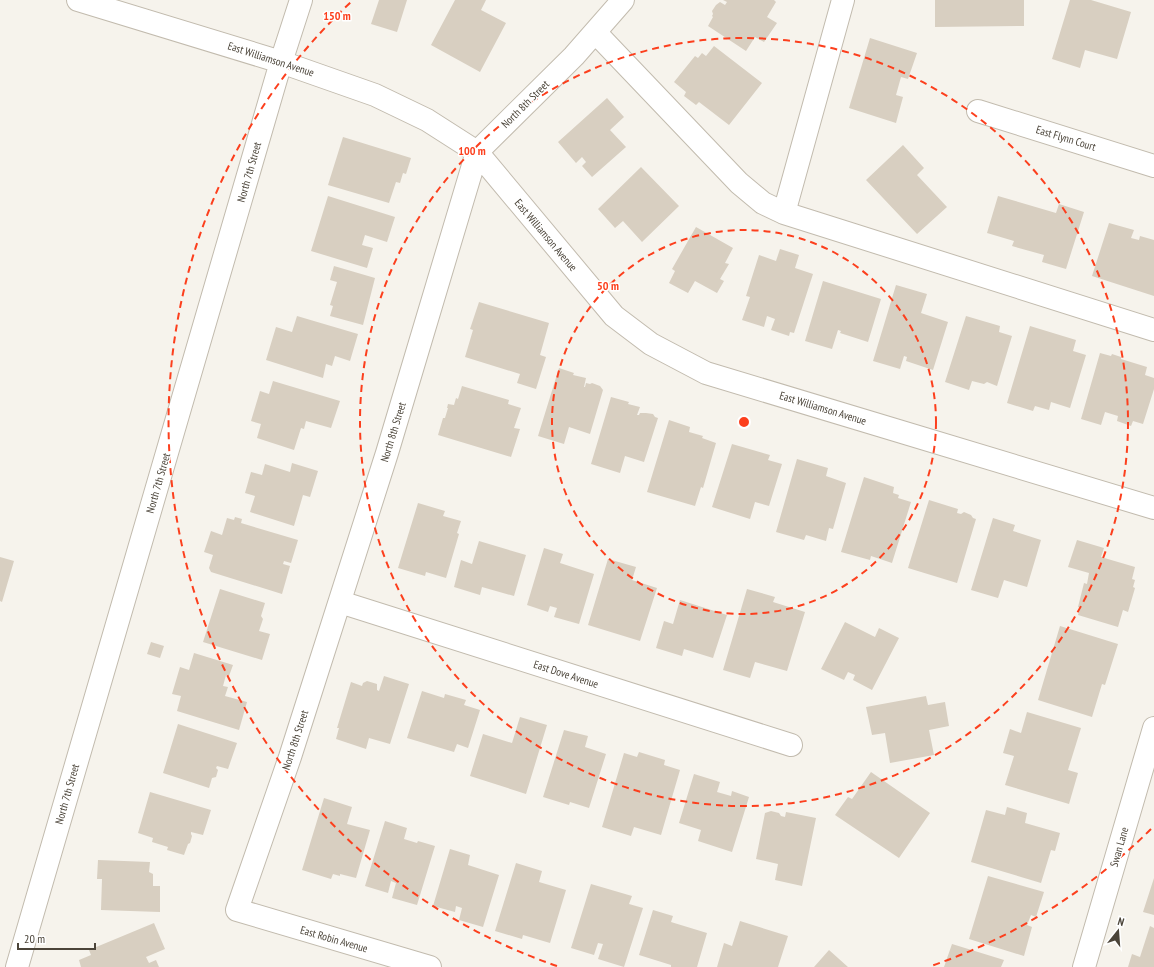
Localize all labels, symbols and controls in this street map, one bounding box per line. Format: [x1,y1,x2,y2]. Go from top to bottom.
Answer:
text: 150 m [323,8,351,23]
street label: East Williamson Avenue [226,38,316,80]
street label: North 8th Street [498,77,552,131]
street label: East Flynn Court [1034,122,1098,154]
street label: North 7th Street [234,140,264,204]
text: 100 m [458,143,486,158]
street label: East Williamson Avenue [512,196,581,274]
text: 50 m [597,278,619,293]
street label: East Williamson Avenue [778,388,869,428]
street label: North 8th Street [377,400,409,464]
centre of rings [737,415,751,429]
street label: North 7th Street [143,451,173,515]
street label: East Dove Avenue [532,657,601,691]
street label: North 8th Street [279,708,311,772]
street label: North 7th Street [52,762,82,826]
street label: Swan Lane [1107,825,1131,869]
north arrow [1098,911,1138,951]
text: N [1116,914,1126,929]
street label: East Robin Avenue [299,923,370,955]
scale bar [18,925,95,951]
text: 20 m [24,931,45,946]

